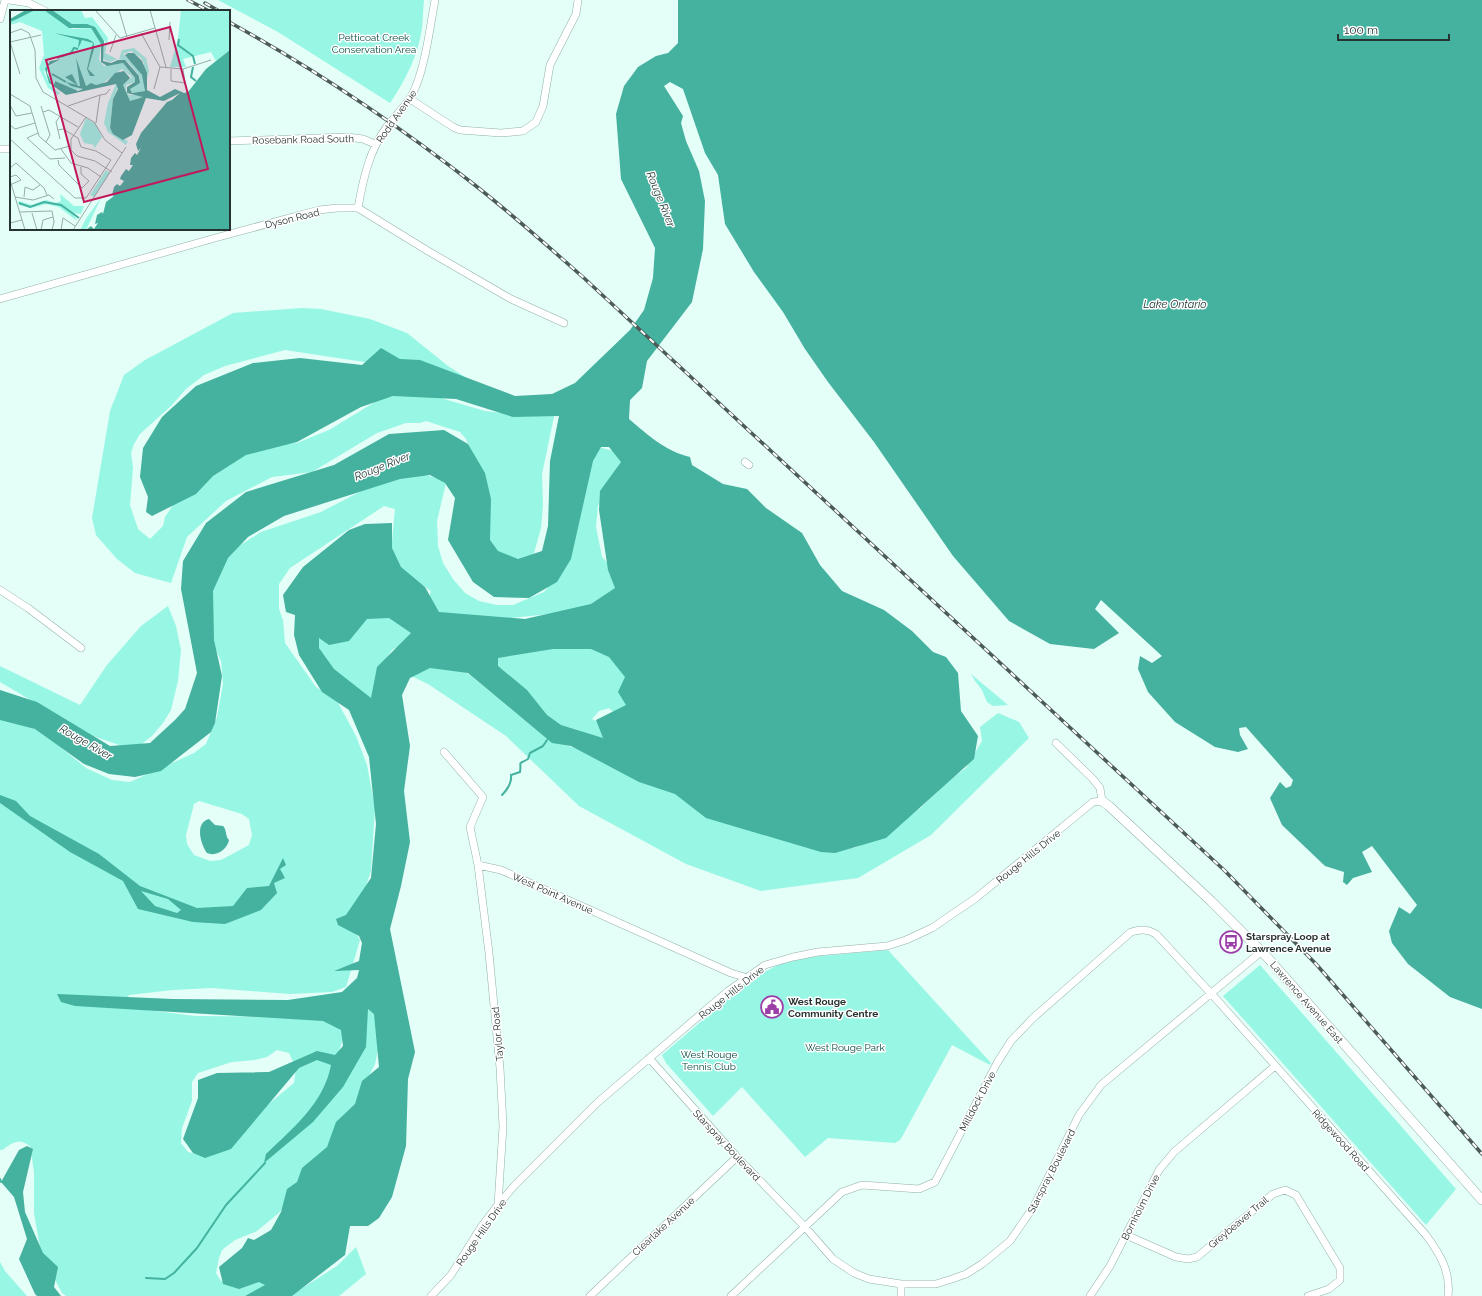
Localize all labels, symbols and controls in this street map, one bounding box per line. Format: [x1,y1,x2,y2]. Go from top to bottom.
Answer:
inset map [10,10,230,230]
scale bar [1338,16,1449,42]
text: 100 m [1344,23,1378,37]
park label: Petticoat Creek Conservation Area [332,32,416,55]
street label: Rodd Avenue [374,88,419,145]
street label: Rosebank Road South [252,133,354,146]
water label: Rouge River [644,170,678,230]
street label: Dyson Road [264,206,320,231]
water label: Lake Ontario [1143,298,1207,311]
water label: Rouge River [353,449,413,483]
water label: Rouge River [57,722,115,763]
street label: Rouge Hills Drive [994,827,1063,886]
street label: West Point Avenue [511,871,595,916]
bus stop icon: Starspray Loop at Lawrence Avenue [1218,929,1244,955]
place label: Starspray Loop at Lawrence Avenue [1246,931,1331,954]
street label: Lawrence Avenue East [1268,959,1346,1046]
street label: Rouge Hills Drive [697,964,766,1021]
public building icon: West Rouge Community Centre [759,994,785,1020]
place label: West Rouge Community Centre [788,996,878,1019]
street label: Taylor Road [490,1006,505,1061]
park label: West Rouge Park [805,1042,886,1053]
park label: West Rouge Tennis Club [681,1049,737,1072]
street label: Milldock Drive [957,1070,998,1133]
street label: Ridgewood Road [1310,1107,1371,1174]
street label: Starspray Boulevard [691,1108,762,1183]
street label: Starspray Boulevard [1025,1127,1077,1215]
street label: Bornholm Drive [1119,1173,1162,1242]
street label: Greybeaver Trail [1206,1194,1271,1251]
street label: Clearlake Avenue [630,1195,697,1258]
street label: Rouge Hills Drive [454,1197,509,1268]

